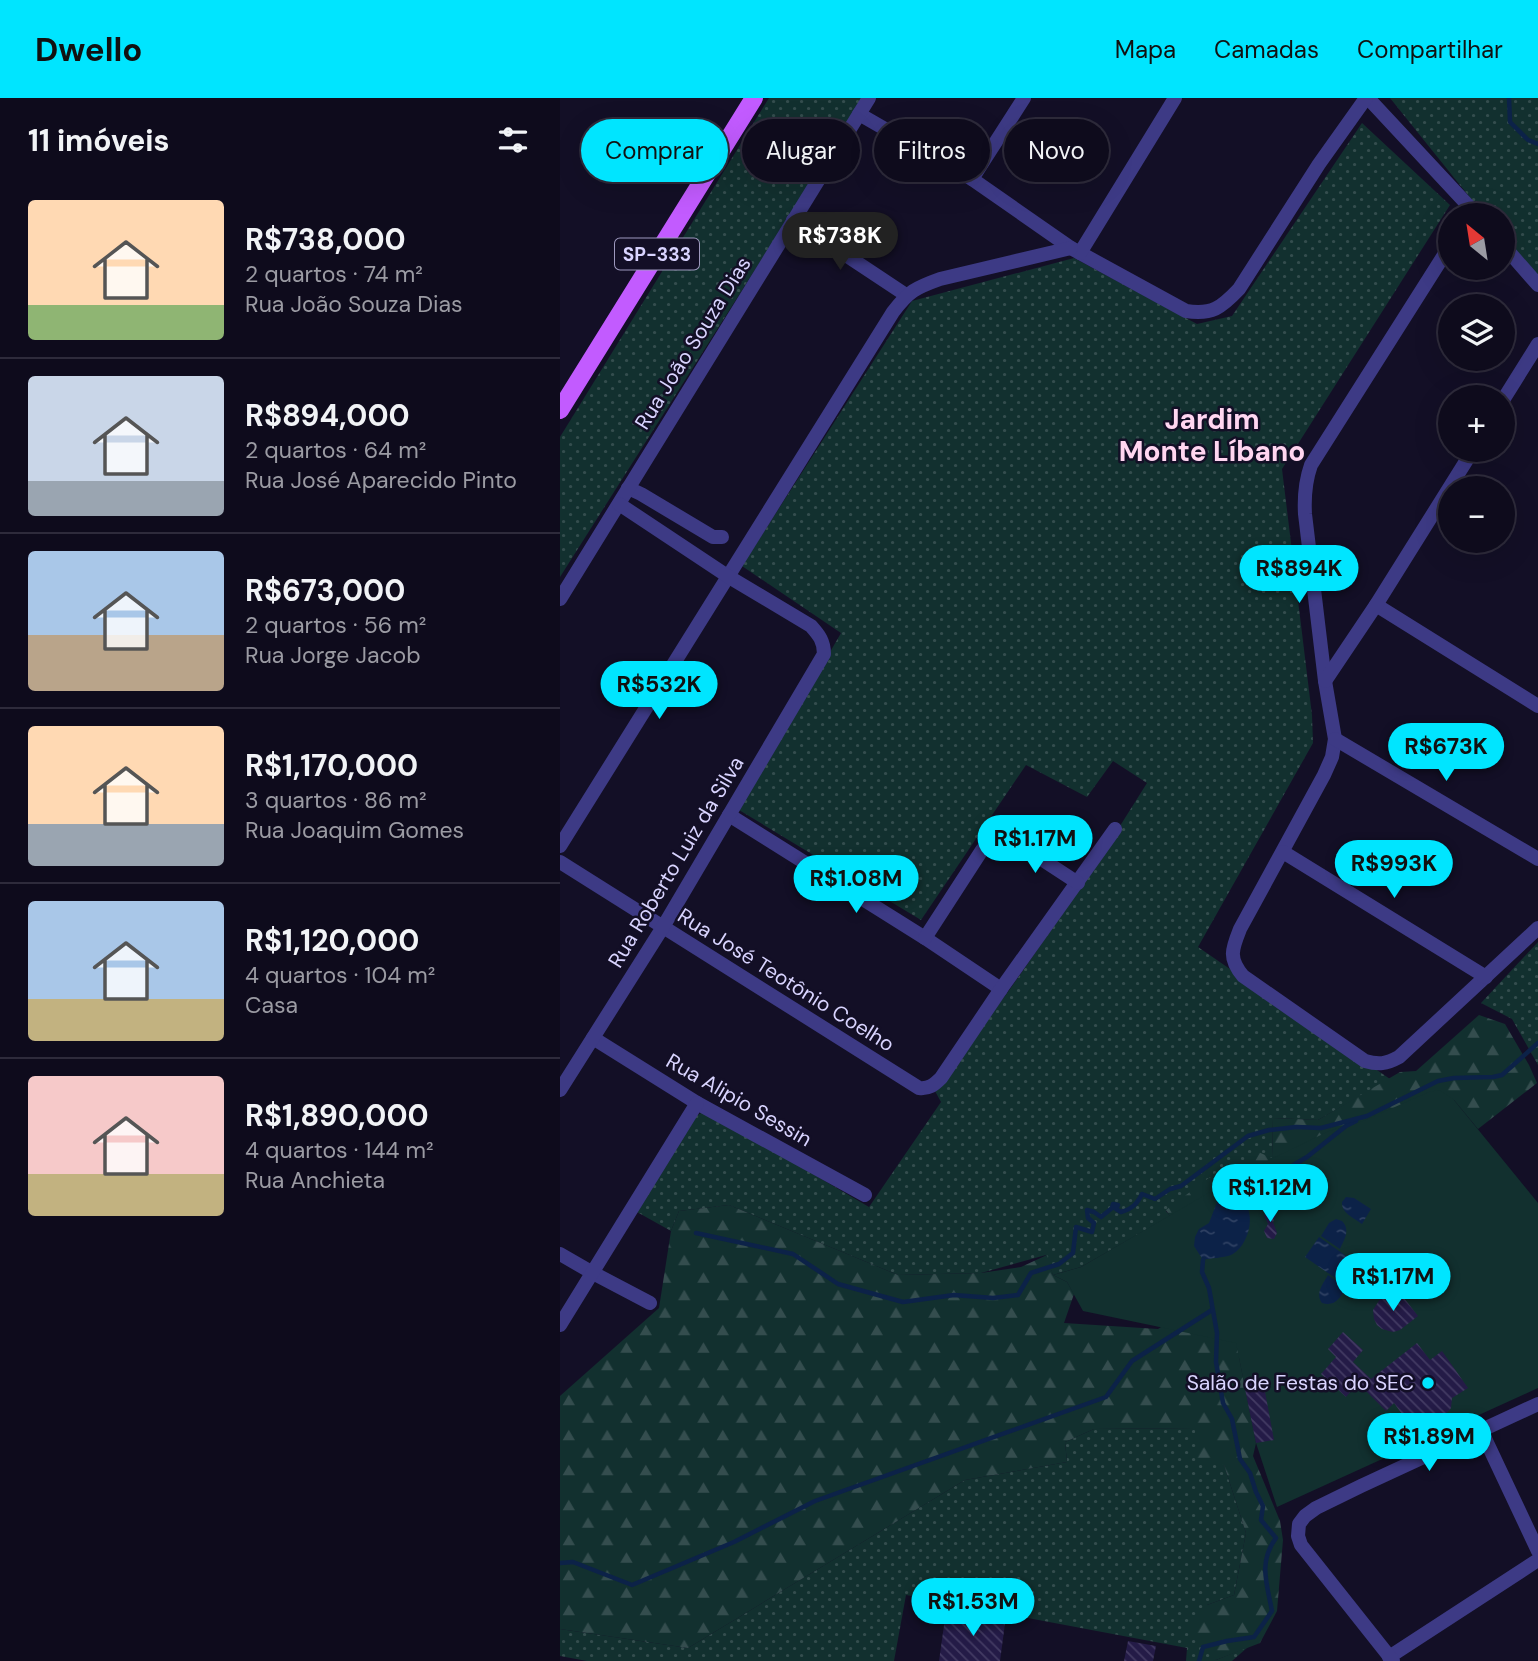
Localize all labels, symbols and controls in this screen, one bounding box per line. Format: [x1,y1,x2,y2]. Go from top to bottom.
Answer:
text: Dwello [35,28,142,71]
text: Mapa [1115,34,1176,65]
text: Camadas [1214,34,1319,65]
text: Compartilhar [1357,34,1503,65]
chip: Comprar [581,119,728,182]
chip: Alugar [742,119,860,182]
chip: Filtros [874,119,990,182]
chip: Novo [1004,119,1109,182]
text: 11 imóveis [28,121,169,160]
icon: filters [494,121,532,159]
north arrow [1438,203,1516,280]
map controls [1438,203,1515,553]
pin: R$738K [783,212,897,272]
text: R$738,000 [245,220,406,259]
text: R$738K [798,220,882,250]
icon: home [84,228,168,312]
road number: SP-333 [615,238,699,270]
street label: Rua João Souza Dias [628,251,758,435]
text: 2 quartos · 74 m² [245,259,423,289]
text: Rua João Souza Dias [245,289,463,319]
button: layers [1438,294,1515,371]
button: + [1438,385,1515,462]
text: R$894,000 [245,396,410,435]
district label: Jardim Monte Líbano [1119,401,1305,470]
icon: home [84,404,168,488]
text: 2 quartos · 64 m² [245,435,426,465]
text: Rua José Aparecido Pinto [245,465,517,495]
button: − [1438,476,1515,553]
pin: R$894K [1242,546,1356,605]
text: R$894K [1256,553,1343,583]
text: R$673,000 [245,571,405,610]
icon: home [84,579,168,663]
text: 2 quartos · 56 m² [245,610,426,640]
text: Rua Jorge Jacob [245,640,421,670]
pin: R$532K [602,662,716,721]
text: R$532K [617,669,701,699]
pin: R$673K [1389,724,1503,783]
text: R$673K [1404,731,1488,761]
text: R$1,170,000 [245,746,418,785]
street label: Rua Roberto Luiz da Silva [602,751,750,973]
icon: home [84,754,168,838]
text: 3 quartos · 86 m² [245,785,427,815]
text: Rua Joaquim Gomes [245,815,464,845]
pin: R$1.17M [970,816,1100,875]
text: R$1.17M [994,823,1076,853]
pin: R$993K [1337,840,1451,900]
text: R$993K [1351,848,1437,878]
pin: R$1.08M [791,856,921,915]
text: R$1.08M [810,863,902,893]
street label: Rua José Teotônio Coelho [672,902,900,1058]
text: R$1,120,000 [245,921,419,960]
icon: home [84,929,168,1013]
text: 4 quartos · 104 m² [245,960,435,990]
text: Casa [245,990,298,1020]
street label: Rua Alipio Sessin [661,1047,817,1153]
text: R$1,890,000 [245,1096,429,1135]
icon: home [84,1104,168,1188]
text: 4 quartos · 144 m² [245,1135,434,1165]
pin: R$1.12M [1205,1164,1335,1224]
text: Rua Anchieta [245,1165,385,1195]
text: R$1.12M [1228,1172,1312,1202]
pin: R$1.17M [1328,1254,1458,1313]
text: R$1.17M [1352,1261,1434,1291]
place label: Salão de Festas do SEC [1187,1369,1414,1397]
marker: Salão de Festas do SEC [1420,1375,1436,1391]
pin: R$1.89M [1364,1414,1494,1473]
text: R$1.89M [1383,1421,1475,1451]
pin: R$1.53M [908,1578,1038,1638]
text: R$1.53M [927,1586,1019,1616]

